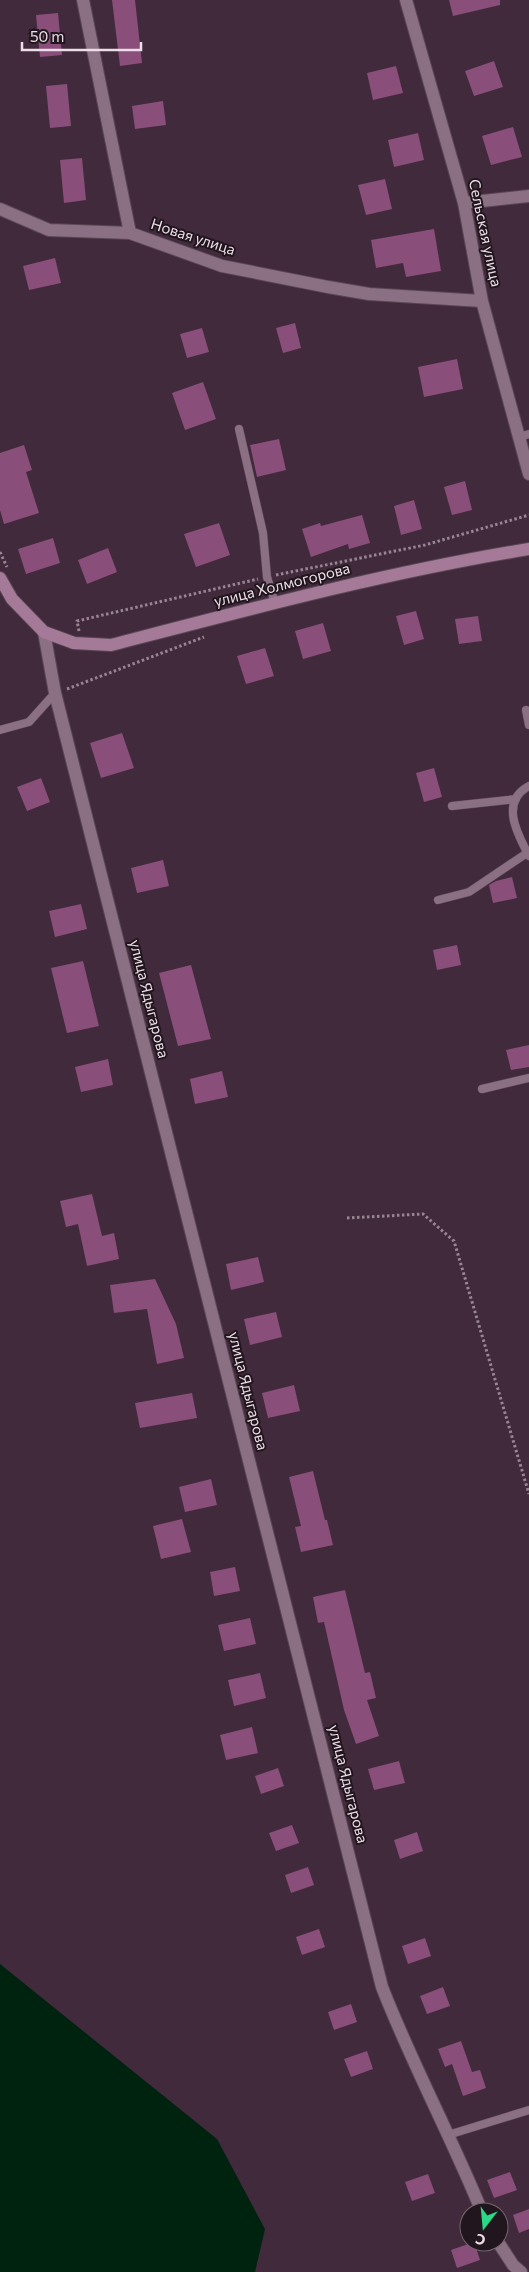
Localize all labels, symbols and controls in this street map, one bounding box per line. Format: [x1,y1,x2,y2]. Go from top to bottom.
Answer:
scale bar [22,20,141,52]
text: 50 m [30,27,64,45]
street label: Сельская улица [466,177,506,288]
street label: Новая улица [149,214,238,258]
street label: улица Холмогорова [212,558,352,610]
street label: улица Ядыгарова [127,938,173,1060]
street label: улица Ядыгарова [226,1330,272,1452]
street label: улица Ядыгарова [326,1723,372,1845]
north arrow [459,2202,509,2252]
text: С [473,2230,487,2249]

